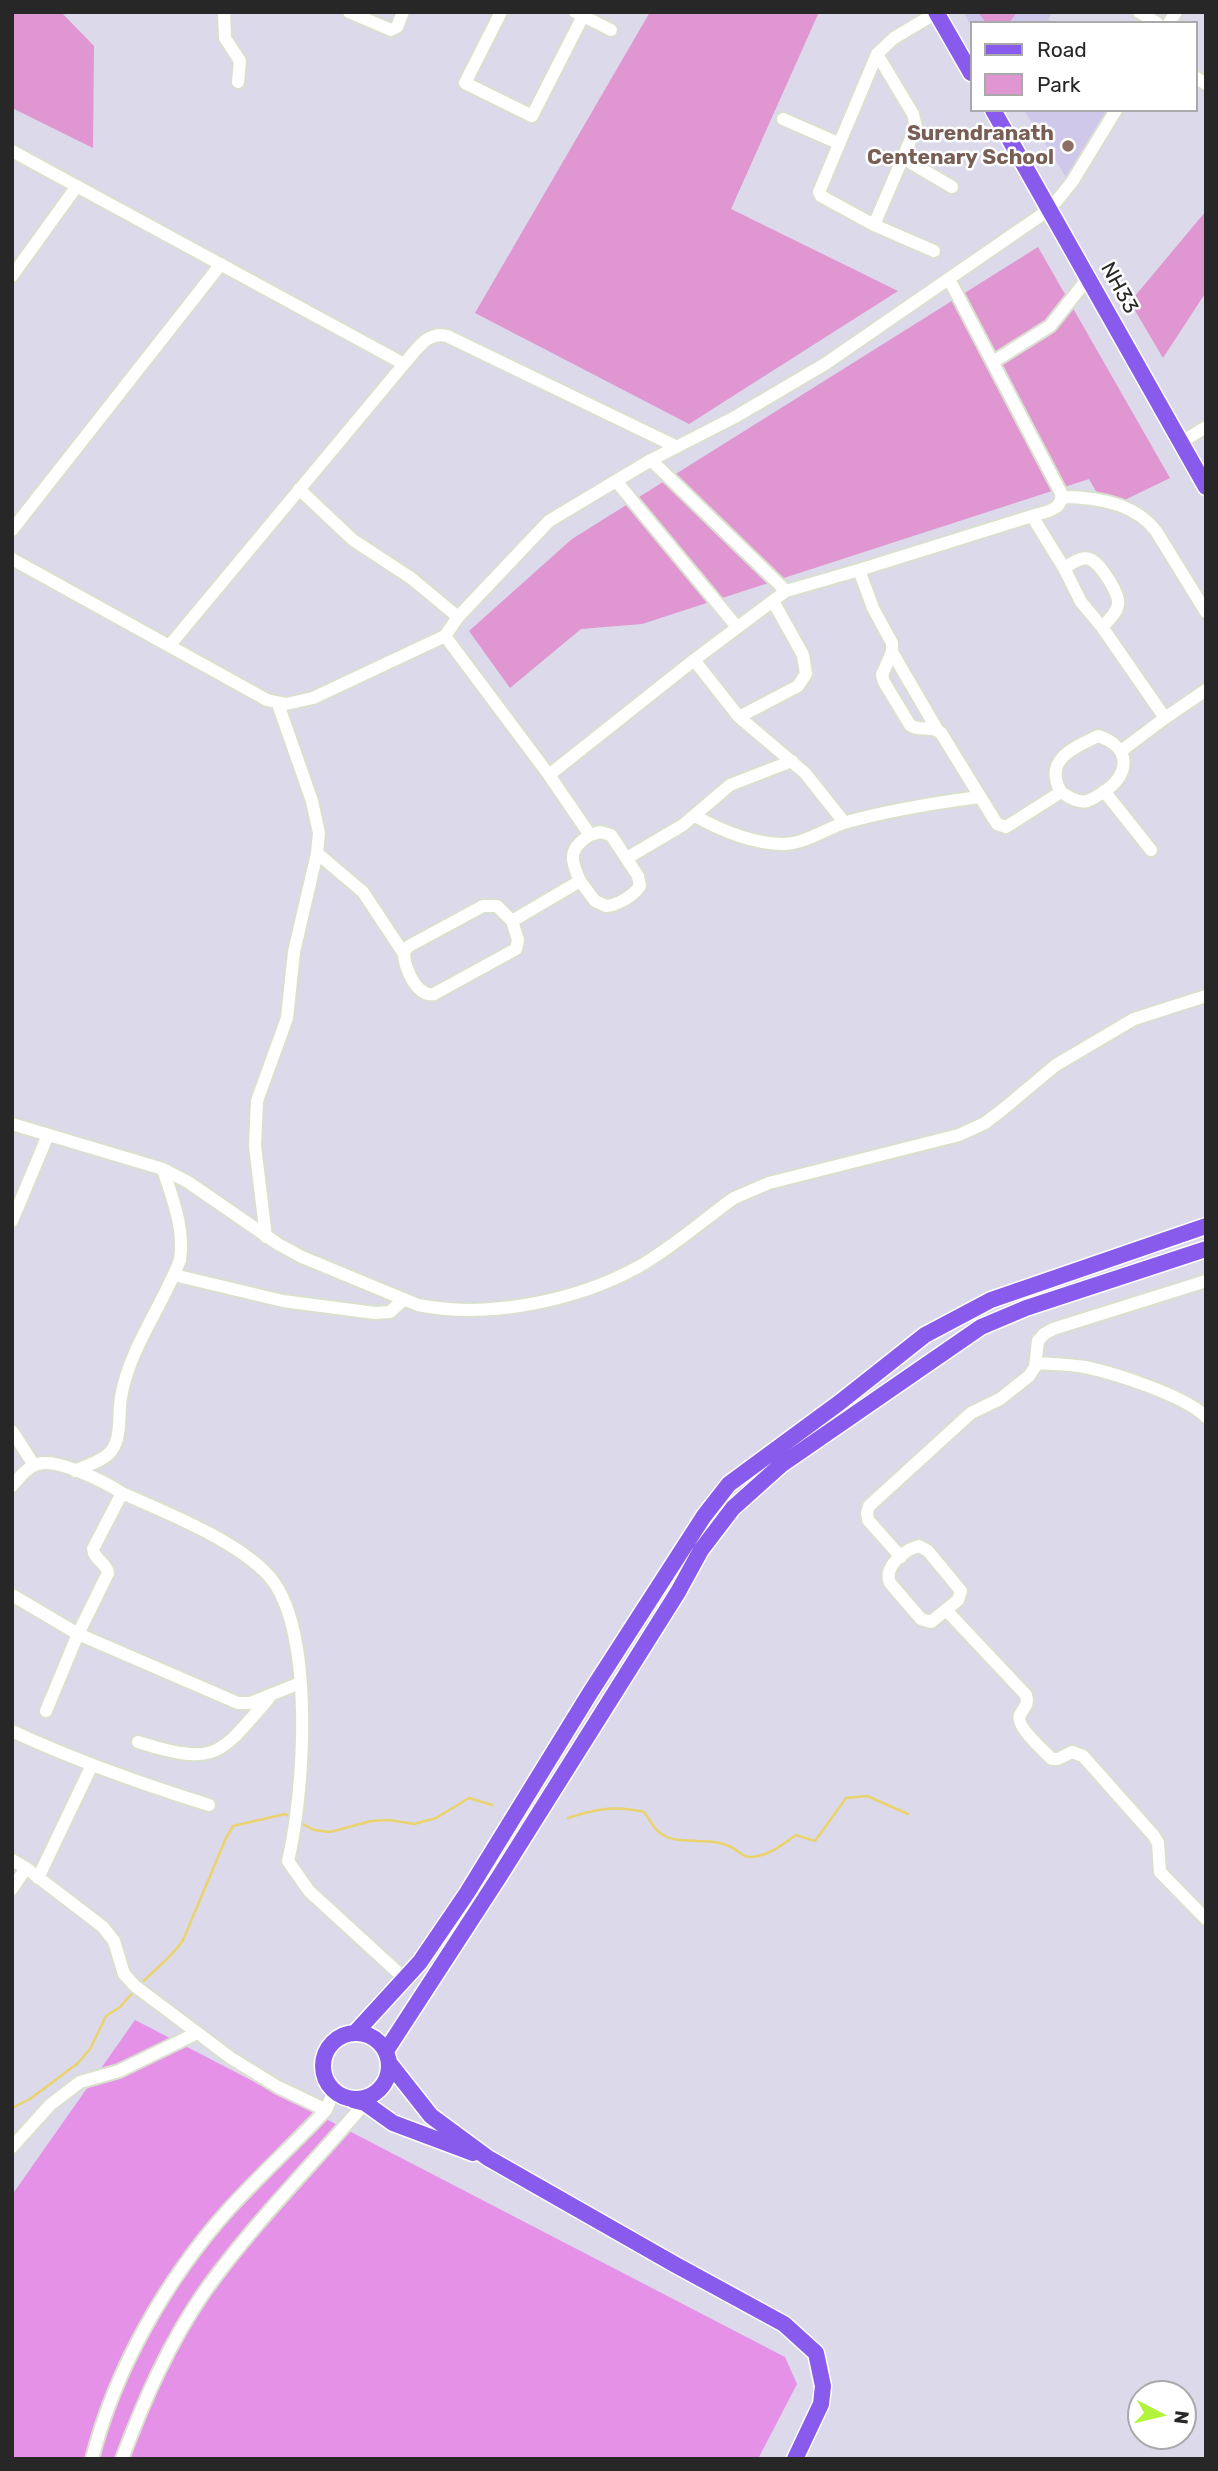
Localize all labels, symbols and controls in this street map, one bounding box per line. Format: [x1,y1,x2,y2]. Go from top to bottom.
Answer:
legend [970,21,1197,112]
text: Road [1037,37,1087,62]
text: Park [1037,72,1081,97]
place label: Surendranath Centenary School [867,121,1054,171]
marker: Surendranath Centenary School [1060,138,1076,154]
street label: NH33 [1095,258,1143,318]
north arrow [1127,2380,1197,2450]
text: N [1169,2409,1194,2426]

